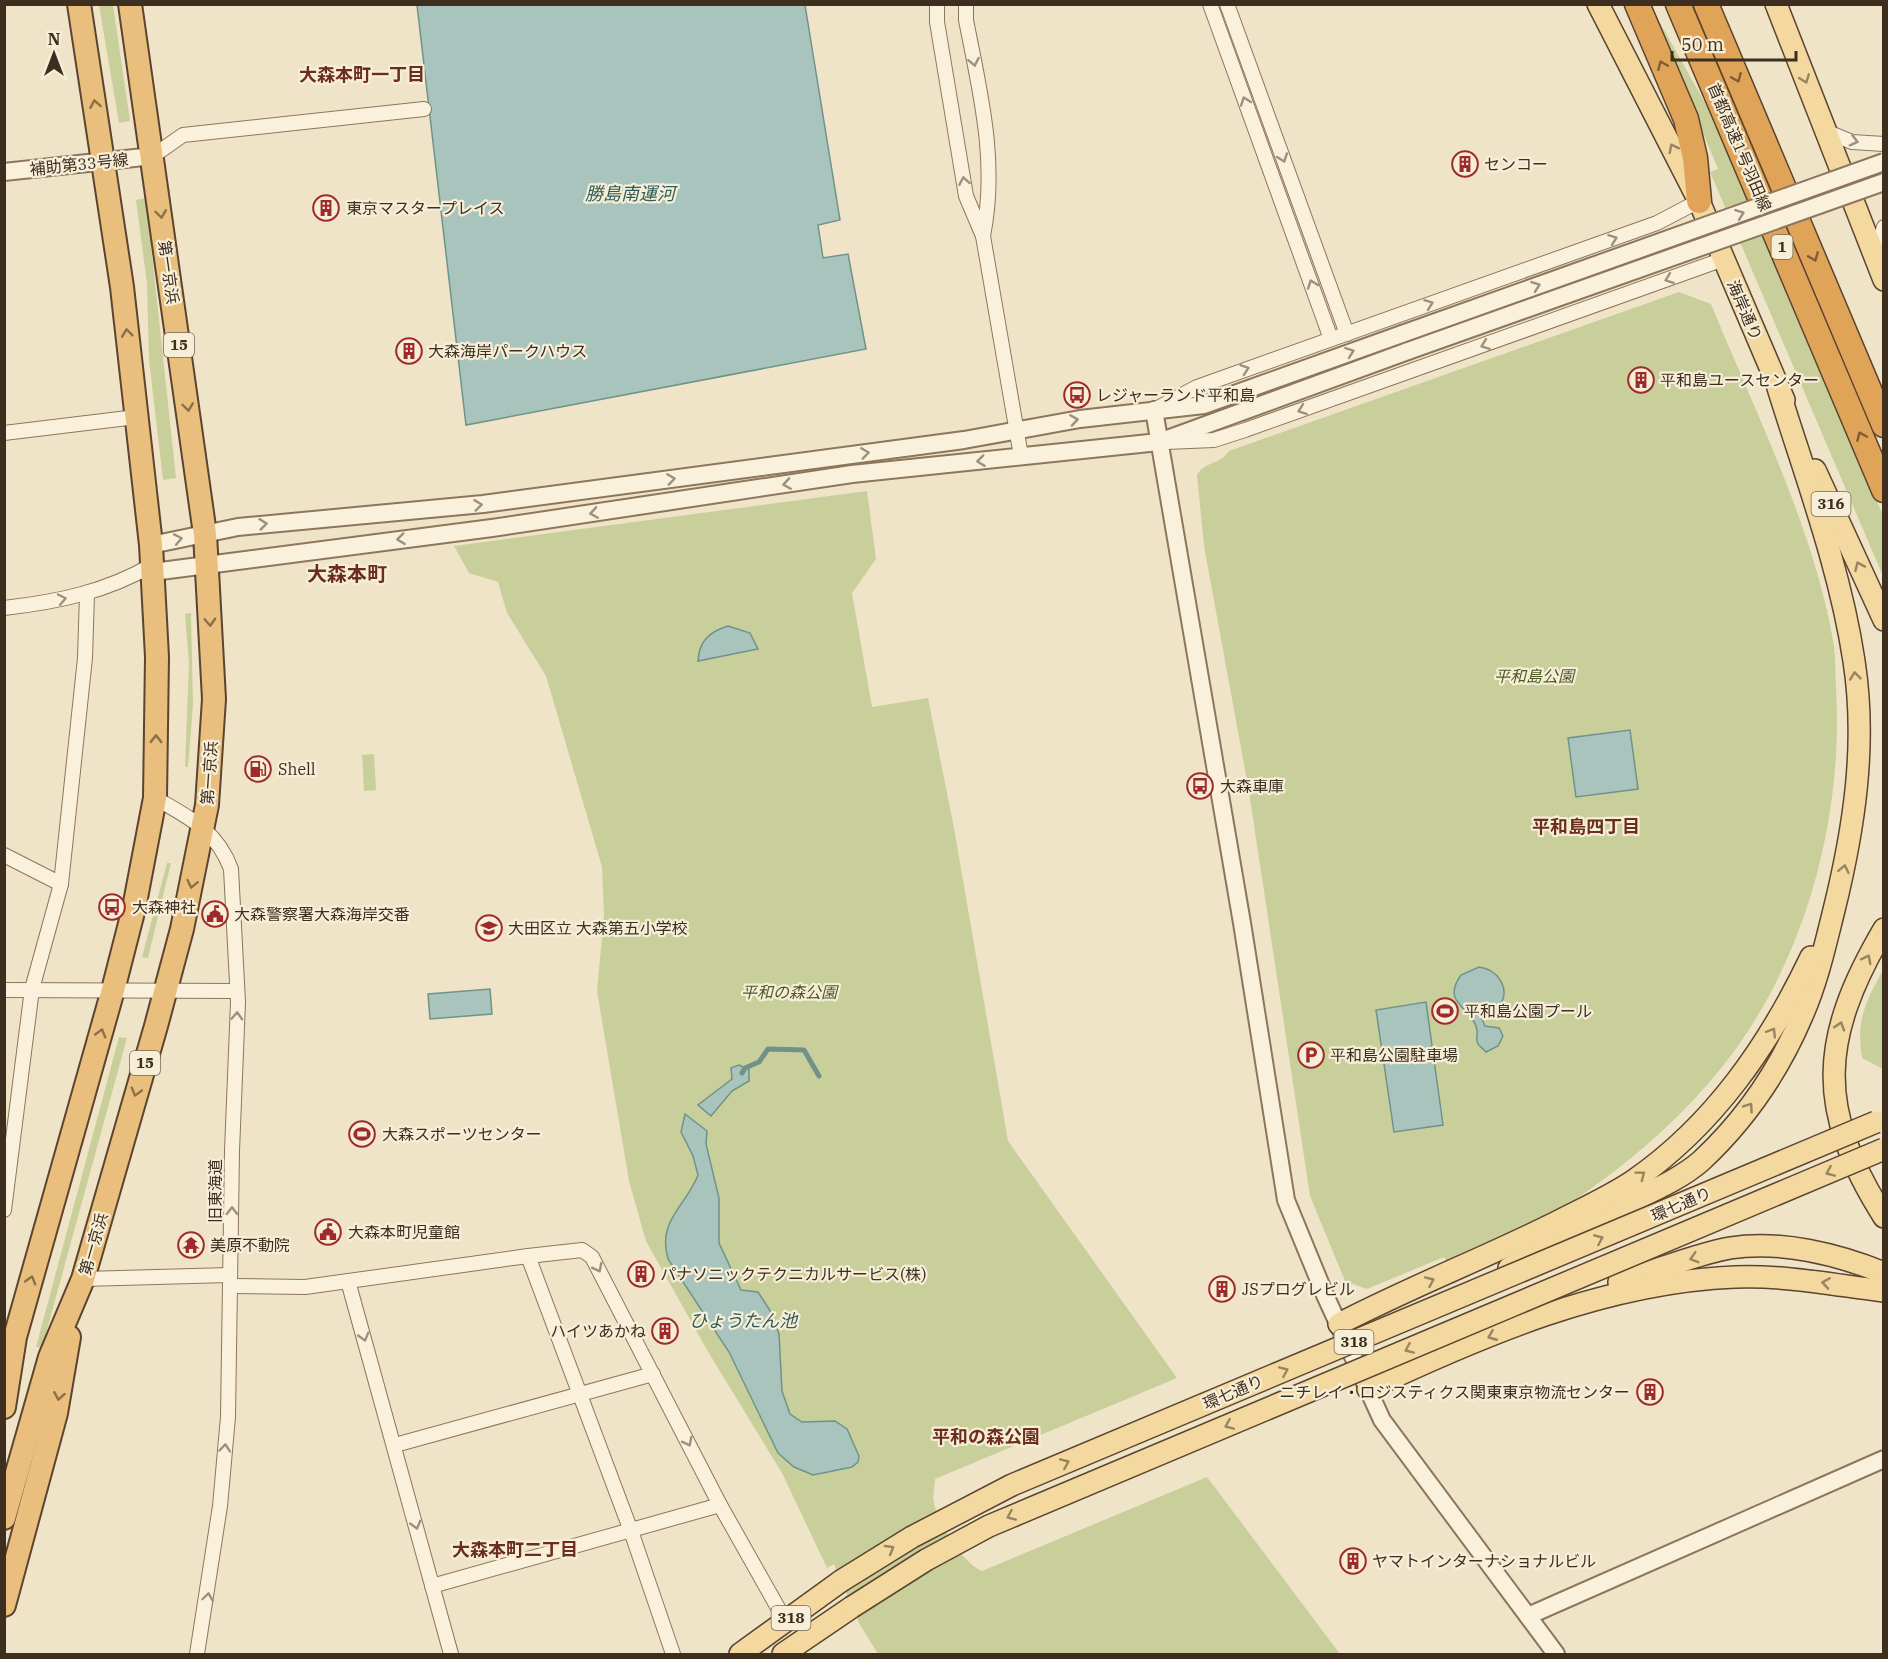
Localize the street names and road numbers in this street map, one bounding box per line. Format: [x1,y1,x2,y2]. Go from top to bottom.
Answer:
street label: 首都高速1号羽田線 [1704,80,1776,214]
street label: 補助第33号線 [29,149,129,179]
road number: 1 [1772,235,1792,259]
street label: 第一京浜 [155,239,183,305]
street label: 海岸通り [1723,277,1767,343]
road number: 15 [164,333,194,357]
road number: 316 [1812,492,1850,516]
street label: 第一京浜 [197,740,221,806]
road number: 15 [130,1051,160,1075]
street label: 旧東海道 [205,1159,225,1223]
street label: 環七通り [1648,1182,1714,1226]
street label: 第一京浜 [75,1210,111,1278]
road number: 318 [1334,1330,1374,1354]
street label: 環七通り [1200,1370,1266,1414]
road number: 318 [772,1606,810,1630]

